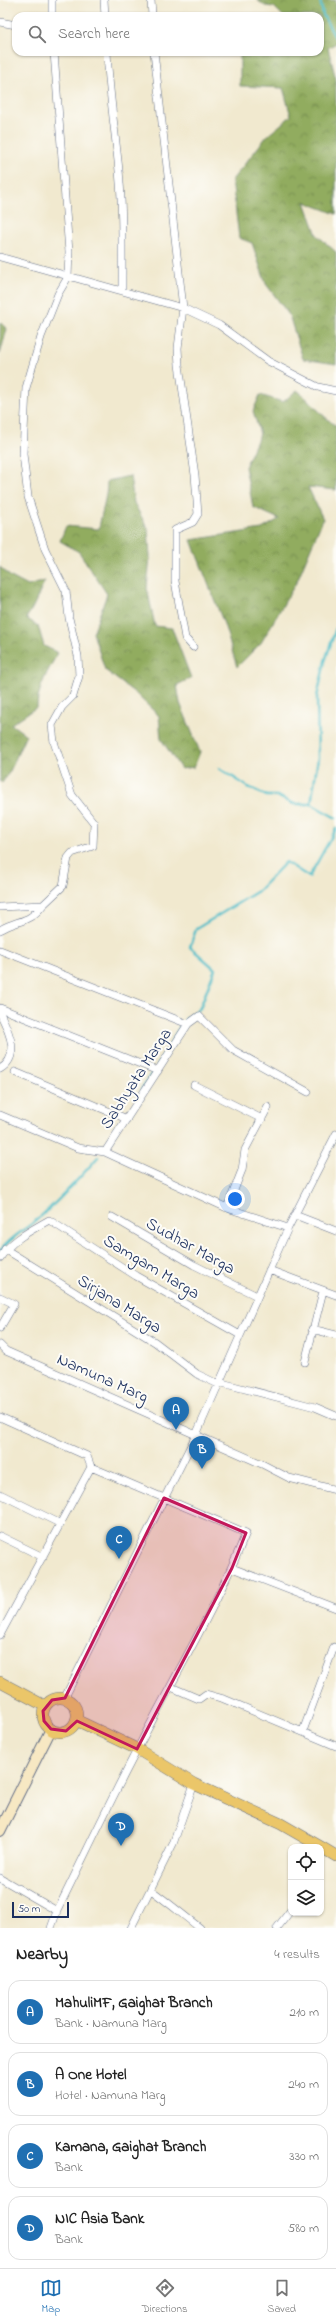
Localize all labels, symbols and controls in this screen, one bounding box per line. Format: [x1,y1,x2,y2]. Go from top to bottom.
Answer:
search box [12,12,324,56]
icon: search [26,23,48,45]
text: Search here [58,23,130,45]
street label: Sabhyata Marga [94,1023,180,1135]
your location [225,1189,245,1209]
street label: Sudhar Marga [140,1211,239,1283]
street label: Samgam Marga [97,1228,204,1308]
street label: Sirjana Marga [71,1268,166,1342]
street label: Namuna Marg [52,1347,152,1411]
pin: A [163,1397,189,1430]
pin: B [189,1436,215,1469]
pin: C [106,1526,132,1559]
pin: D [108,1813,134,1846]
map controls [288,1844,324,1916]
button: locate [288,1844,324,1880]
button: layers [288,1880,324,1916]
scale bar [12,1900,69,1919]
text: 50 m [18,1901,40,1917]
text: Nearby [16,1942,68,1967]
text: 4 results [274,1945,320,1964]
text: MahuliMF, Gaighat Branch [55,1992,213,2014]
text: A [26,2003,34,2022]
text: 210 m [289,2003,319,2022]
text: Bank · Namuna Marg [55,2014,167,2033]
text: A One Hotel [55,2064,127,2086]
text: B [26,2075,34,2094]
text: 240 m [288,2075,319,2094]
text: Hotel · Namuna Marg [55,2086,166,2105]
text: Kamana, Gaighat Branch [55,2136,206,2158]
text: C [26,2147,34,2166]
text: 330 m [289,2147,319,2166]
text: Bank [55,2158,83,2177]
text: NIC Asia Bank [55,2208,144,2230]
text: D [25,2219,35,2238]
text: 580 m [288,2219,319,2238]
text: Bank [55,2230,83,2249]
tab: Map [40,2277,62,2317]
tab: Directions [142,2277,187,2317]
tab: Saved [267,2277,296,2317]

